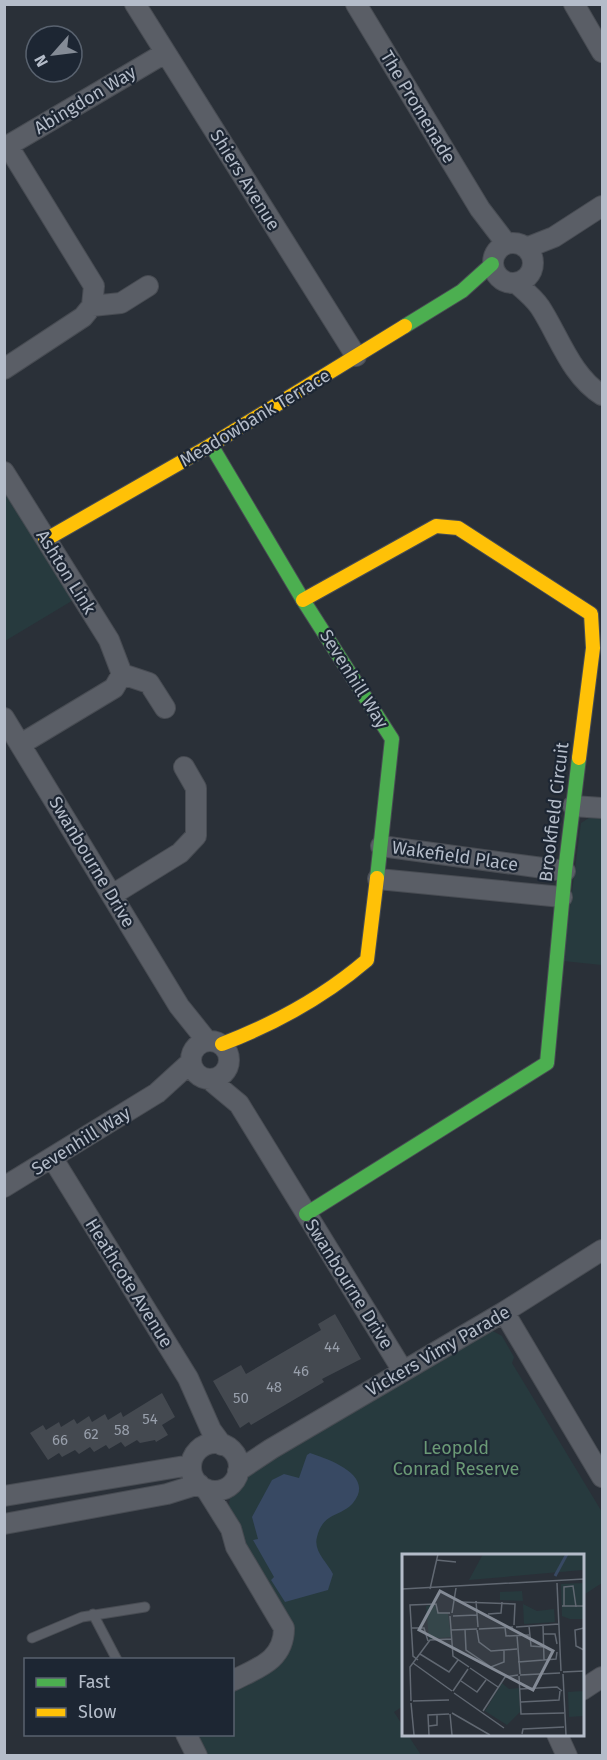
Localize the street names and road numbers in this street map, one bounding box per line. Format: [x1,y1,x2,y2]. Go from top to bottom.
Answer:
street label: The Promenade [376,47,460,167]
street label: Abingdon Way [30,61,140,139]
street label: Shiers Avenue [205,125,285,235]
street label: Meadowbank Terrace [176,364,334,472]
street label: Ashton Link [31,526,101,619]
street label: Sevenhill Way [315,626,393,733]
street label: Brookfield Circuit [535,740,574,883]
street label: Swanbourne Drive [44,793,140,931]
street label: Wakefield Place [391,836,519,876]
street label: Sevenhill Way [28,1102,135,1180]
street label: Heathcote Avenue [80,1214,178,1352]
street label: Swanbourne Drive [300,1215,398,1353]
street label: Vickers Vimy Parade [362,1301,514,1401]

